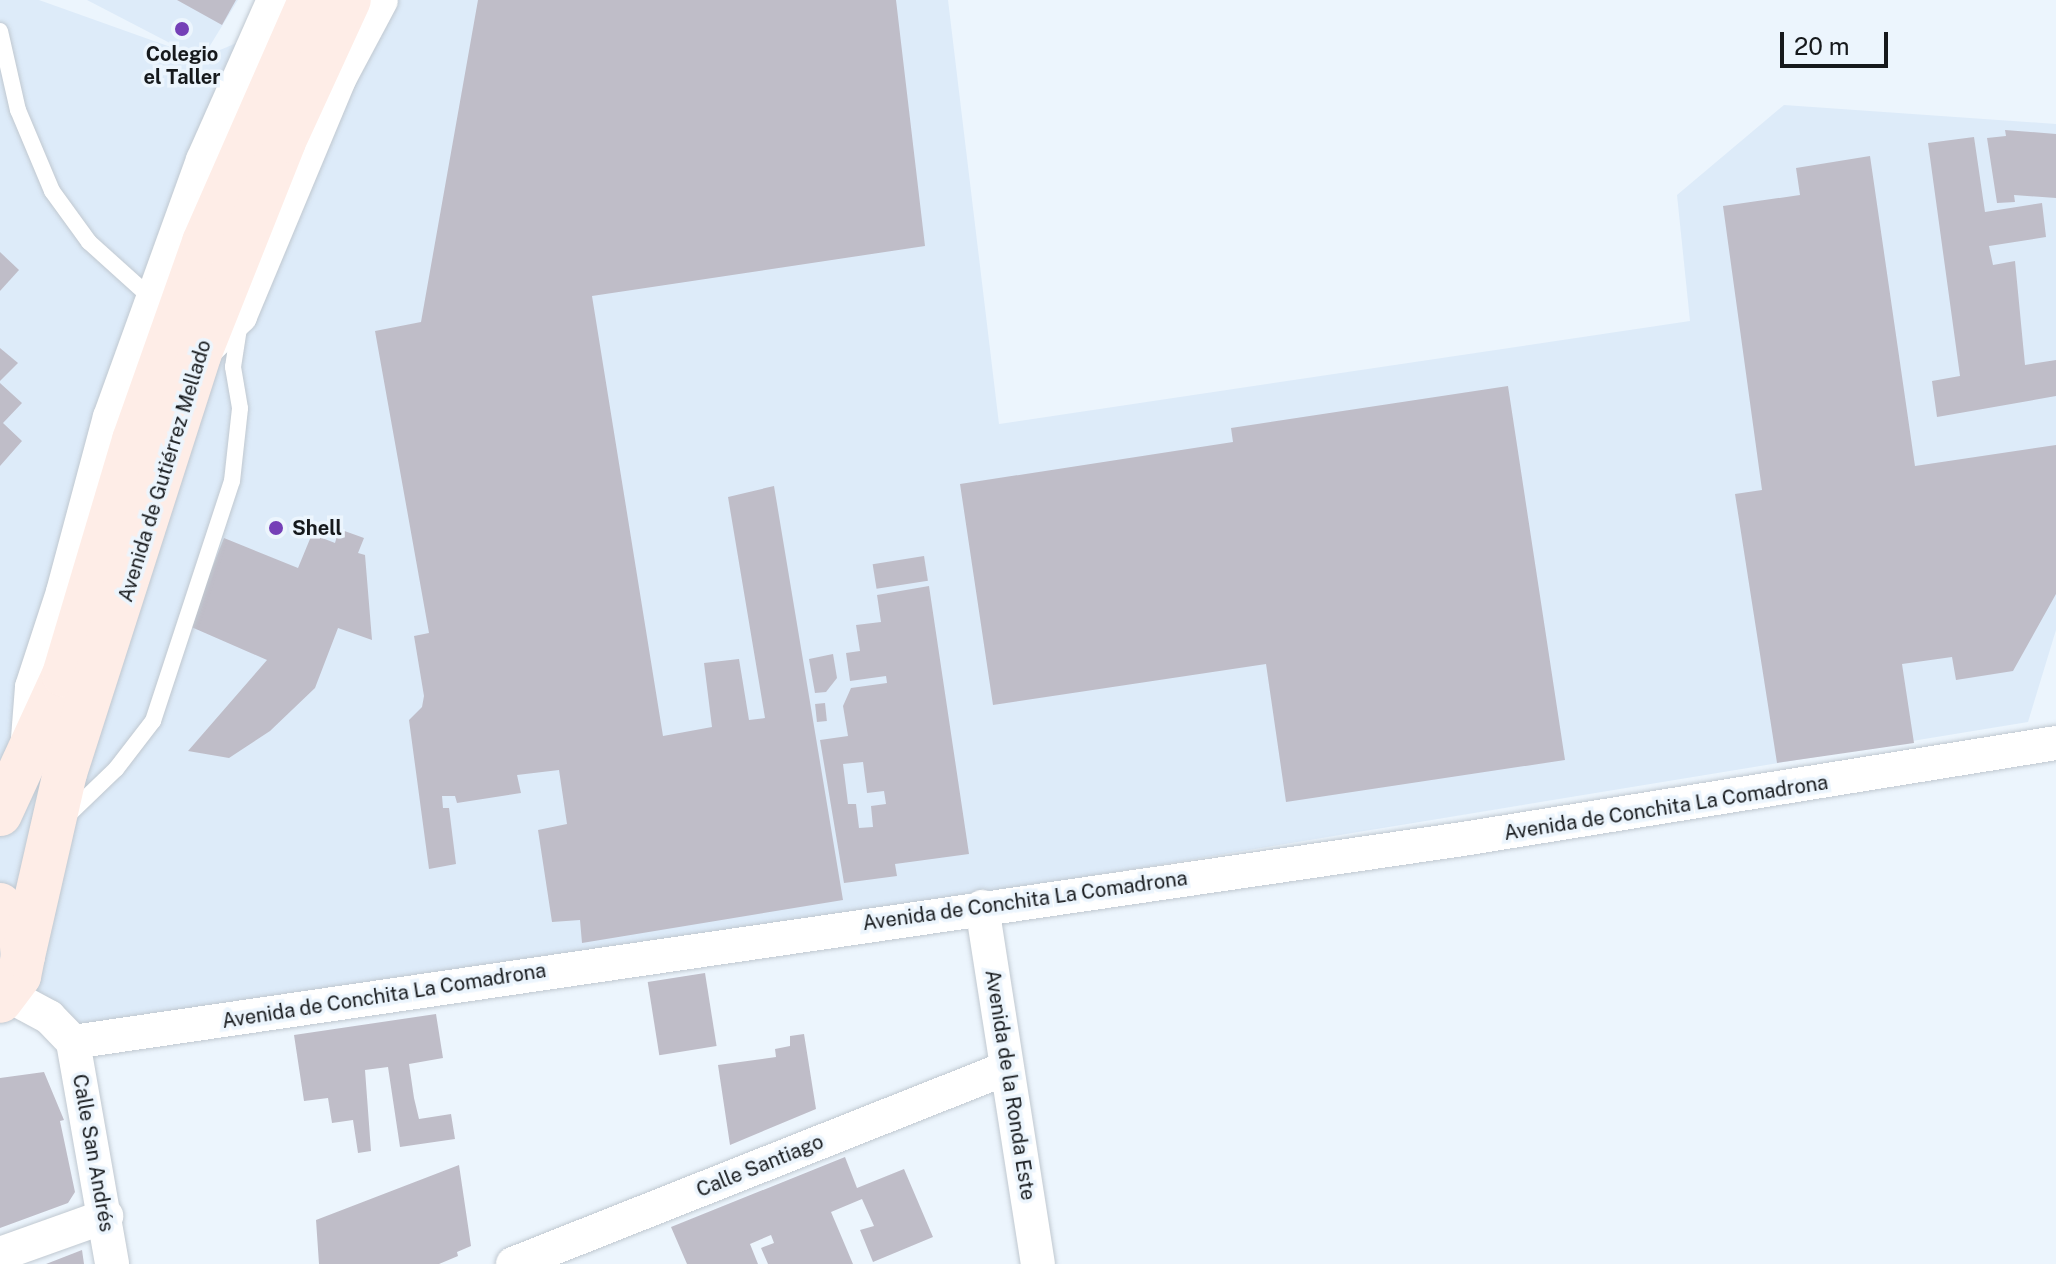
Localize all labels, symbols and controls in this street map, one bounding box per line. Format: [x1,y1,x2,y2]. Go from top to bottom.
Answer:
scale bar [1784,16,1892,66]
marker: Colegio el Taller [173,20,191,38]
text: 20 m [1794,32,1850,60]
place label: Colegio el Taller [143,42,221,89]
street label: Avenida de Gutiérrez Mellado [114,337,216,605]
place label: Shell [292,516,342,540]
marker: Shell [267,519,285,537]
street label: Avenida de Conchita La Comadrona [1502,770,1830,846]
street label: Avenida de Conchita La Comadrona [861,866,1189,936]
street label: Avenida de Conchita La Comadrona [220,958,548,1034]
street label: Avenida de la Ronda Este [980,968,1040,1202]
street label: Calle San Andrés [67,1072,119,1234]
street label: Calle Santiago [693,1130,827,1202]

